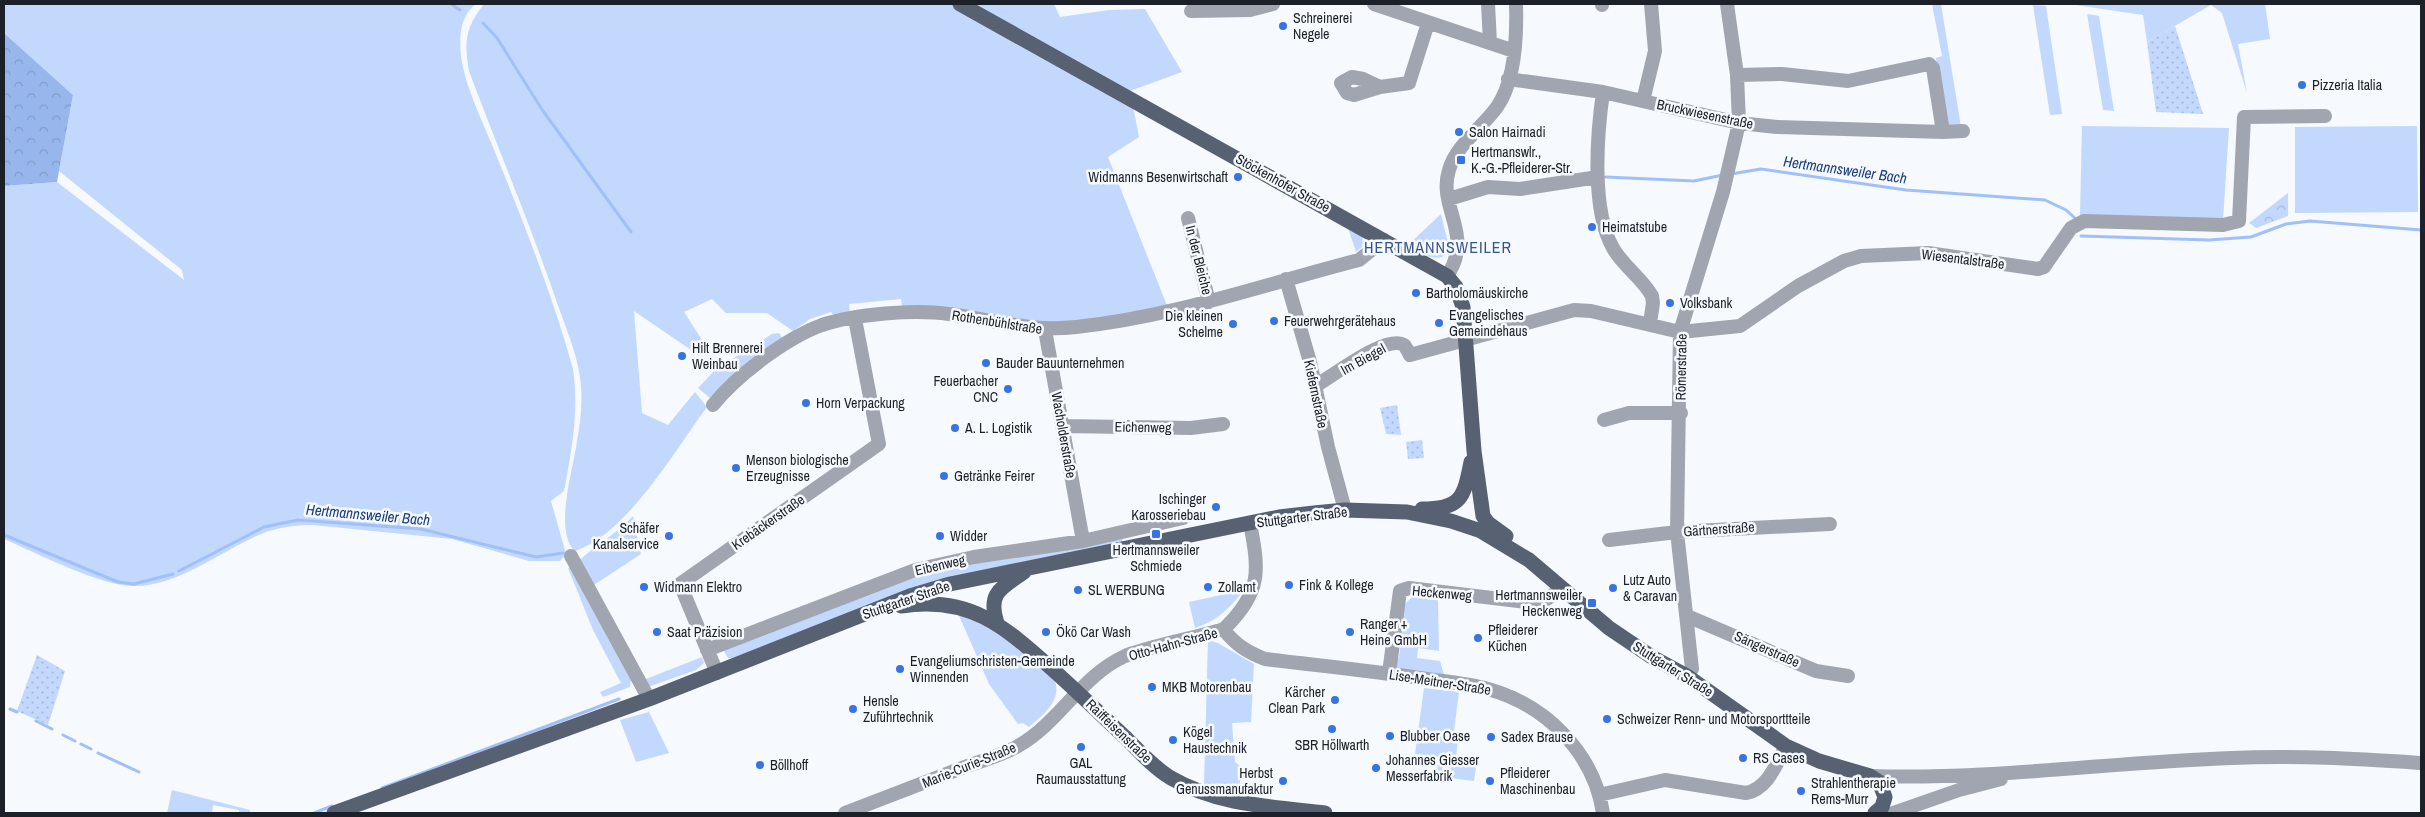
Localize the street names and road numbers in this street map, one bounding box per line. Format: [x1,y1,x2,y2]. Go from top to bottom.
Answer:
street label: Bruckwiesenstraße [1655,95,1755,133]
street label: Stöckenhofer Straße [1233,150,1333,216]
street label: In der Bleiche [1182,223,1216,297]
street label: Wiesentalstraße [1920,245,2006,273]
street label: Rothenbühlstraße [951,306,1043,338]
street label: Römerstraße [1671,333,1691,401]
street label: Im Biegel [1337,339,1389,379]
street label: Kiefernstraße [1300,358,1332,430]
street label: Wacholderstraße [1048,391,1080,479]
street label: Eichenweg [1114,418,1172,437]
street label: Krebäckerstraße [728,490,808,554]
street label: Stuttgarter Straße [1256,503,1348,531]
street label: Gärtnerstraße [1683,518,1755,540]
street label: Eibenweg [913,550,967,580]
street label: Stuttgarter Straße [860,577,952,623]
street label: Heckenweg [1411,581,1473,605]
street label: Otto-Hahn-Straße [1127,623,1219,665]
street label: Sängerstraße [1732,627,1802,671]
street label: Stuttgarter Straße [1630,637,1716,701]
street label: Lise-Meitner-Straße [1388,665,1492,699]
street label: Raiffeisenstraße [1082,695,1156,767]
street label: Marie-Curie-Straße [919,738,1019,792]

